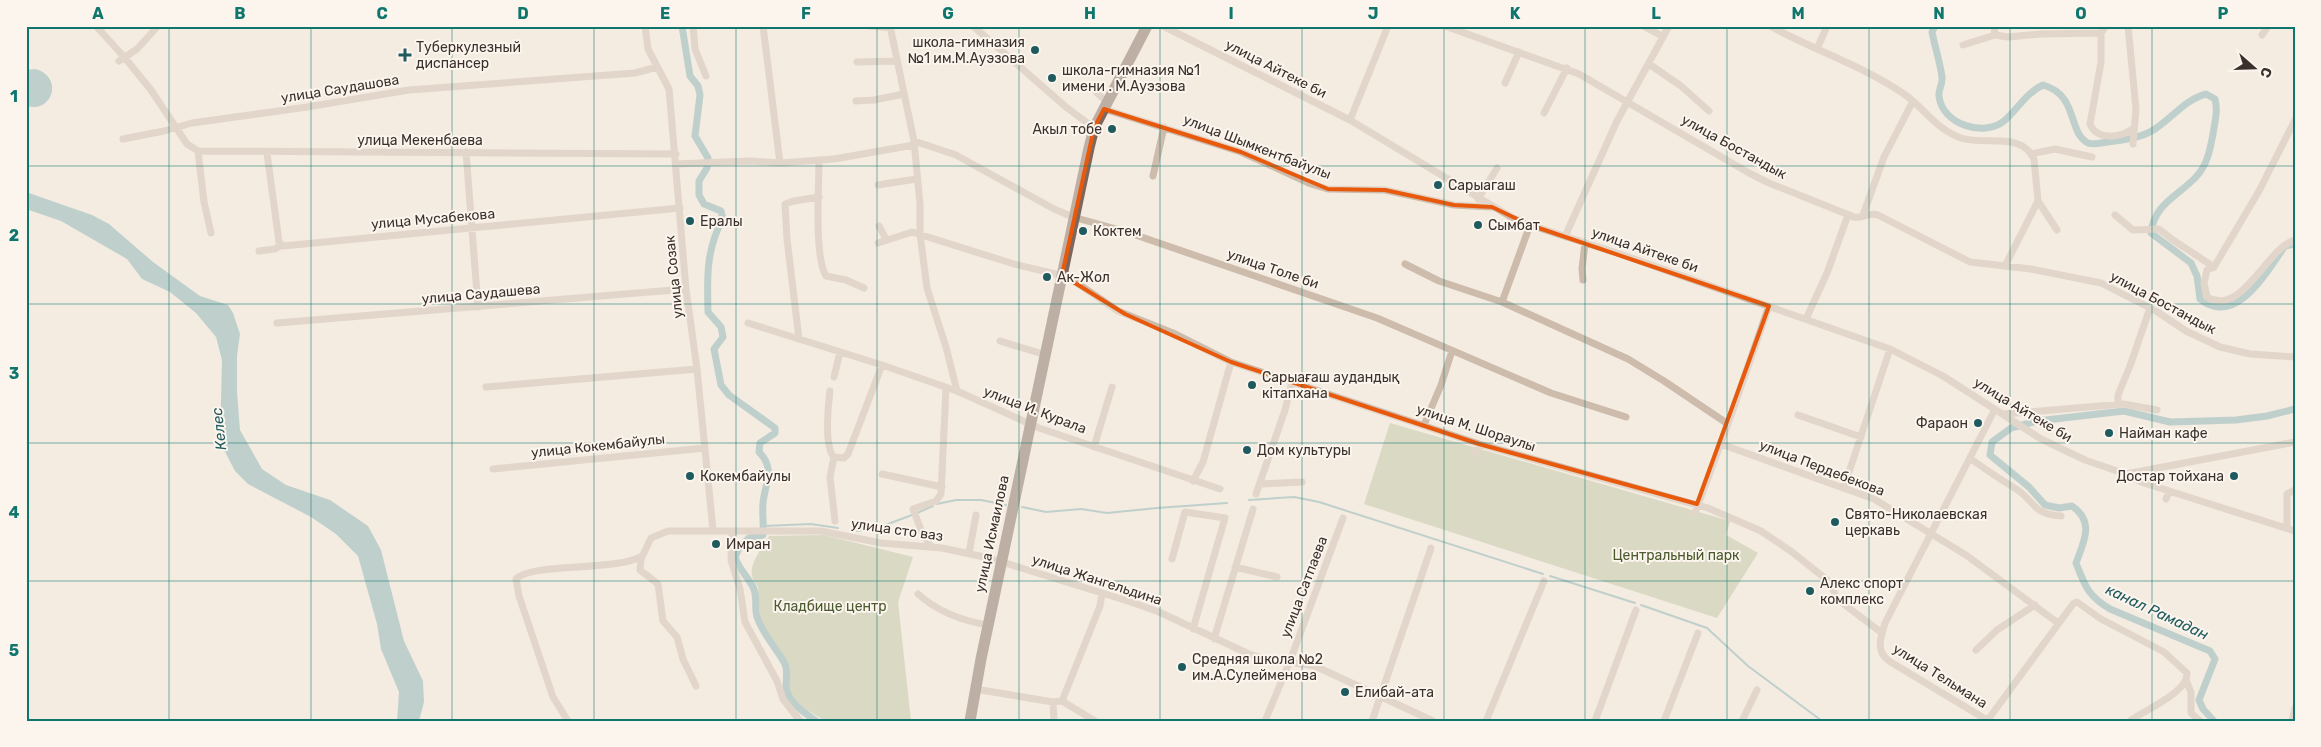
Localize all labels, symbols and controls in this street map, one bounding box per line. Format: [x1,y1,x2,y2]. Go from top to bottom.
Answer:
text: A [92,4,104,23]
text: B [234,4,246,23]
text: C [376,4,388,23]
text: D [517,4,529,23]
text: E [660,4,670,23]
text: F [801,4,811,23]
text: G [942,4,954,23]
text: H [1084,4,1096,23]
text: I [1228,4,1234,23]
text: J [1368,4,1378,23]
text: K [1510,4,1521,23]
text: L [1651,4,1661,23]
text: M [1791,4,1805,23]
text: N [1933,4,1945,23]
text: O [2075,4,2087,23]
text: P [2218,4,2229,23]
place label: школа-гимназия №1 им.М.Ауэзова [908,34,1025,67]
street label: улица Айтеке би [1222,36,1330,102]
place label: Туберкулезный диспансер [416,39,521,72]
north arrow [2228,42,2278,92]
marker: школа-гимназия №1 им.М.Ауэзова [1029,44,1041,56]
marker: Туберкулезный диспансер [398,48,412,62]
place label: школа-гимназия №1 имени . М.Ауэзова [1062,62,1200,95]
text: С [2256,65,2275,80]
street label: улица Саудашова [280,71,400,107]
marker: школа-гимназия №1 имени . М.Ауэзова [1046,72,1058,84]
text: 1 [10,87,18,106]
street label: улица Шымкентбайулы [1181,111,1333,183]
street label: улица Бостандык [1678,111,1790,183]
place label: Акыл тобе [1032,121,1102,138]
marker: Акыл тобе [1106,123,1118,135]
street label: улица Мекенбаева [357,132,483,149]
place label: Сарыагаш [1448,177,1516,194]
marker: Сарыагаш [1432,179,1444,191]
street label: улица Мусабекова [370,205,496,233]
place label: Ералы [700,213,743,230]
marker: Ералы [684,215,696,227]
place label: Сымбат [1488,217,1540,234]
marker: Сымбат [1472,219,1484,231]
place label: Коктем [1093,223,1142,240]
street label: улица Айтеке би [1589,224,1701,276]
marker: Коктем [1077,225,1089,237]
text: 2 [9,226,19,245]
street label: улица Созак [661,234,687,319]
street label: улица Толе би [1225,245,1321,293]
street label: улица Бостандык [2107,268,2219,338]
place label: Ак-Жол [1057,269,1110,286]
marker: Ак-Жол [1041,271,1053,283]
street label: улица Саудашева [421,280,541,308]
text: 3 [9,364,19,383]
place label: Сарыағаш аудандық кітапхана [1262,369,1400,402]
street label: улица Айтеке би [1971,374,2075,446]
marker: Сарыағаш аудандық кітапхана [1246,379,1258,391]
street label: улица И. Курала [981,383,1089,437]
street label: улица М. Шораулы [1414,401,1538,455]
water label: Келес [208,407,230,451]
place label: Фараон [1916,415,1968,432]
marker: Фараон [1972,417,1984,429]
place label: Найман кафе [2119,425,2208,442]
marker: Найман кафе [2103,427,2115,439]
street label: улица Кокембайулы [530,431,666,461]
street label: улица Пердебекова [1757,436,1887,500]
place label: Дом культуры [1257,442,1351,459]
marker: Дом культуры [1241,444,1253,456]
place label: Кокембайулы [700,468,791,485]
place label: Достар тойхана [2116,468,2224,485]
marker: Кокембайулы [684,470,696,482]
marker: Достар тойхана [2228,470,2240,482]
street label: улица Исмаилова [971,474,1013,594]
text: 4 [9,503,20,522]
place label: Свято-Николаевская церкавь [1845,506,1987,539]
street label: улица сто ваз [850,515,944,545]
marker: Свято-Николаевская церкавь [1829,516,1841,528]
street label: улица Сатпаева [1277,534,1331,640]
place label: Имран [726,536,771,553]
marker: Имран [710,538,722,550]
park label: Центральный парк [1612,547,1740,564]
street label: улица Жангельдина [1030,551,1164,609]
place label: Алекс спорт комплекс [1820,575,1903,608]
water label: канал Рамадан [2103,580,2211,644]
marker: Алекс спорт комплекс [1804,585,1816,597]
park label: Кладбище центр [773,598,887,615]
street label: улица Тельмана [1890,640,1990,712]
text: 5 [9,641,19,660]
place label: Средняя школа №2 им.А.Сулейменова [1192,651,1323,684]
marker: Средняя школа №2 им.А.Сулейменова [1176,661,1188,673]
place label: Елибай-ата [1355,684,1434,701]
marker: Елибай-ата [1339,686,1351,698]

